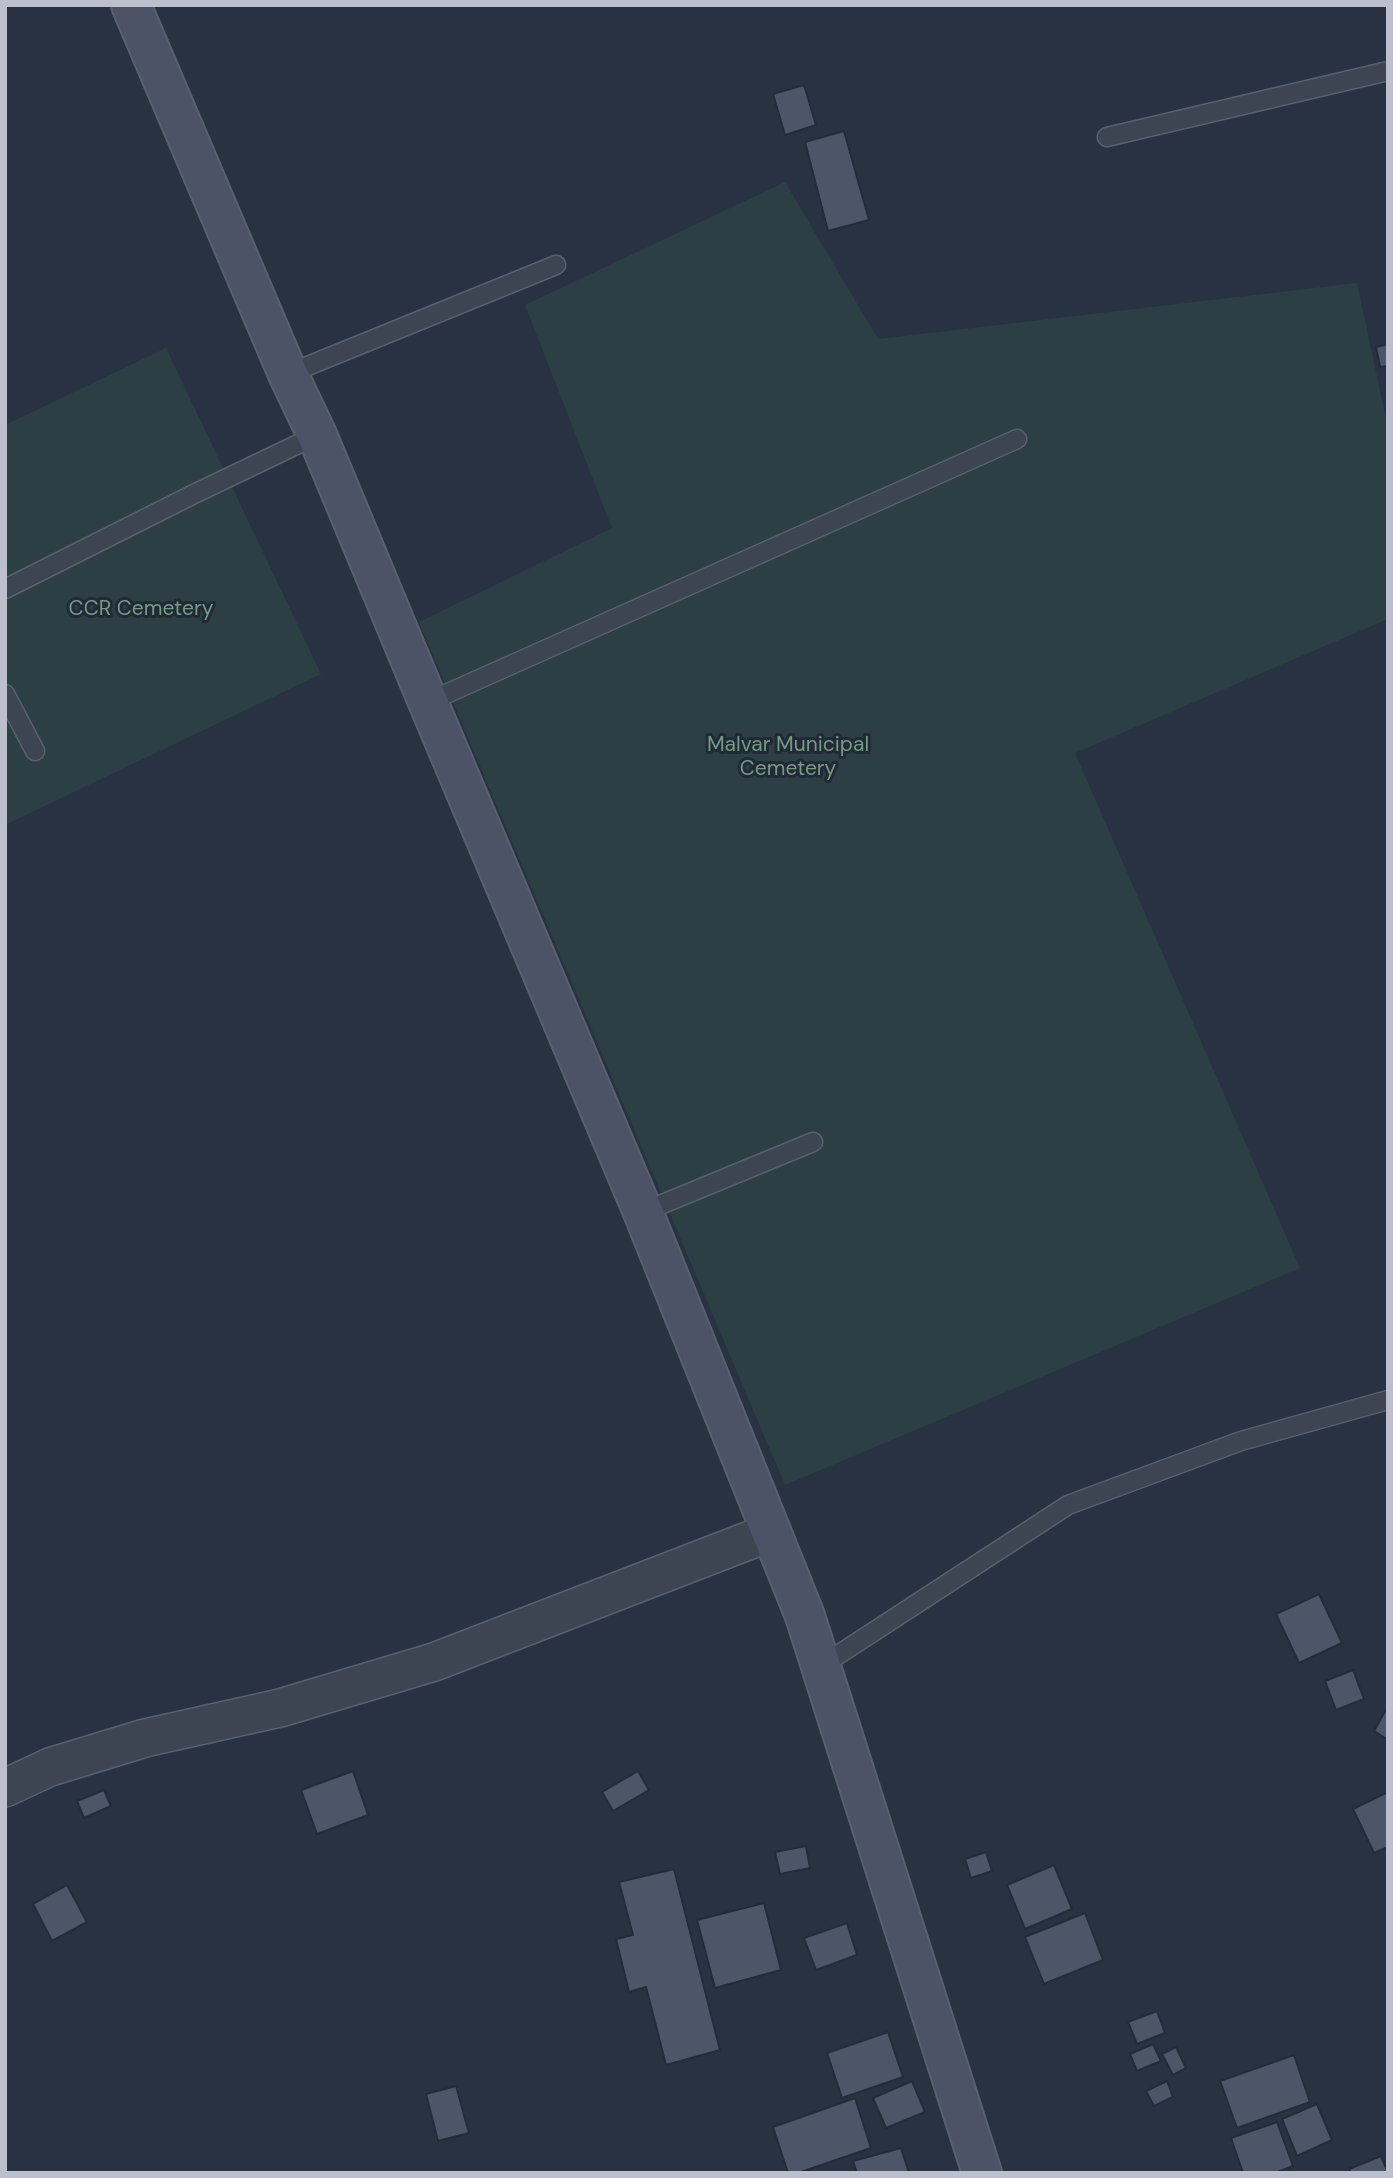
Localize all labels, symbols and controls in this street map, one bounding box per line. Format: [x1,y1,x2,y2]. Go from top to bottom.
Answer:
park label: CCR Cemetery [69,596,213,622]
park label: Malvar Municipal Cemetery [707,732,869,782]

